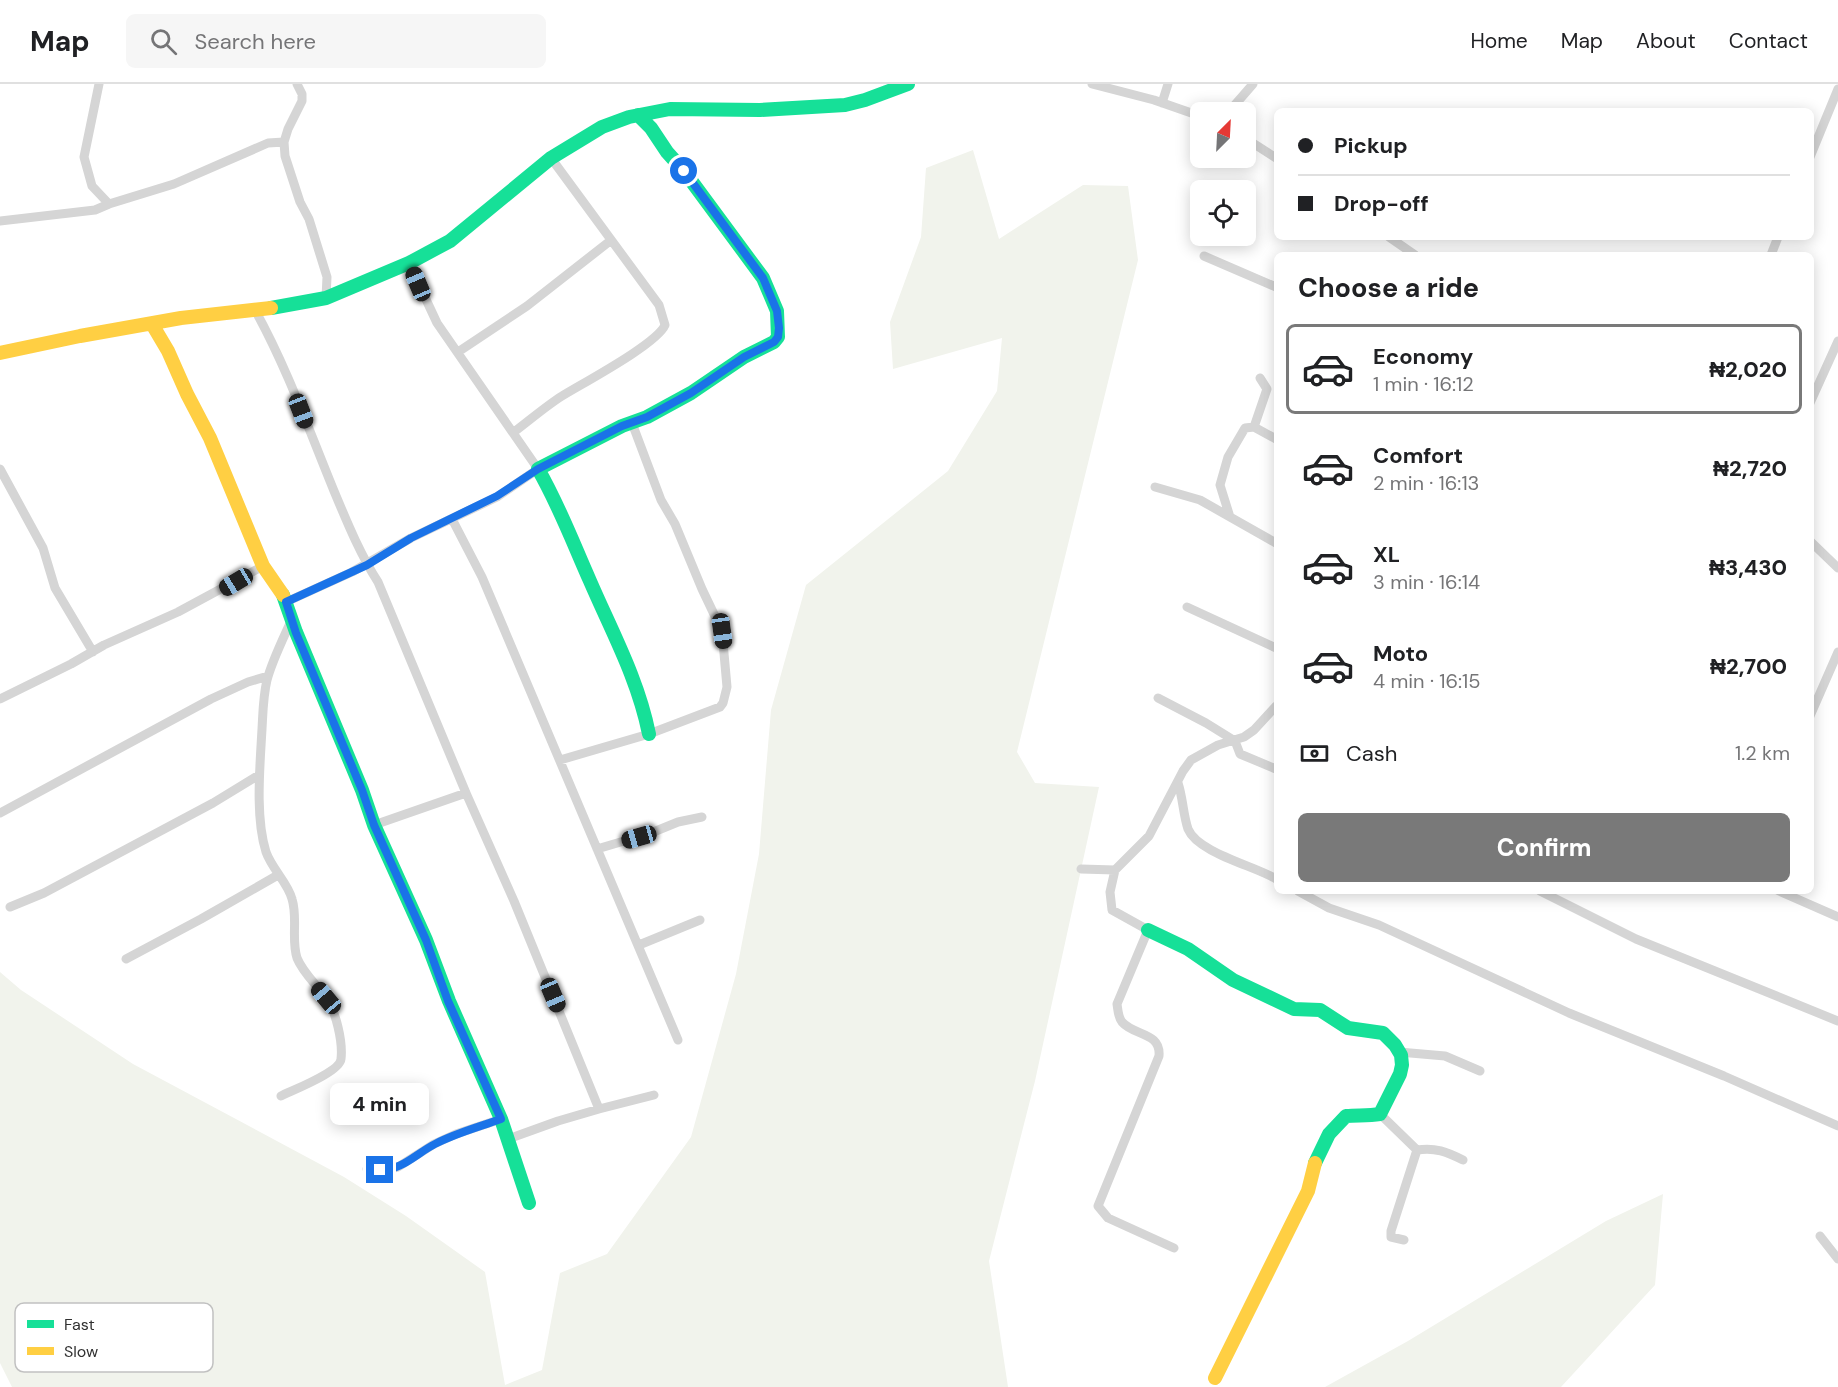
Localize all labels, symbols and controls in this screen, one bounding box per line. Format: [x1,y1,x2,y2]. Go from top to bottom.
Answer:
search box [126,14,546,68]
text: Map [30,23,90,60]
icon: search [147,25,180,58]
text: Search here [195,27,316,56]
text: Home [1470,27,1528,55]
text: Map [1561,27,1603,55]
text: About [1636,27,1696,55]
text: Contact [1729,27,1808,55]
north arrow [1190,102,1256,168]
map controls [1190,102,1256,246]
text: Pickup [1334,131,1408,160]
route start [670,157,697,184]
button: locate [1190,180,1256,246]
text: Drop-off [1334,189,1429,218]
car [403,264,433,304]
text: Choose a ride [1298,270,1479,305]
icon: car [1301,342,1355,396]
text: Economy [1373,342,1473,371]
text: ₦2,020 [1709,355,1787,384]
text: 1 min · 16:12 [1373,371,1474,397]
car [286,391,316,431]
icon: car [1301,441,1355,495]
text: Comfort [1373,441,1463,470]
text: ₦2,720 [1713,454,1787,483]
text: 2 min · 16:13 [1373,470,1479,496]
icon: car [1301,540,1355,594]
text: XL [1373,540,1400,569]
text: ₦3,430 [1709,553,1787,582]
car [216,565,256,599]
text: 3 min · 16:14 [1373,569,1480,595]
car [711,612,733,650]
icon: car [1301,639,1355,693]
text: Moto [1373,639,1428,668]
text: ₦2,700 [1710,652,1787,681]
text: 4 min · 16:15 [1373,668,1480,694]
icon: cash [1298,737,1331,770]
text: Cash [1346,739,1397,768]
text: 1.2 km [1735,740,1790,766]
button: Confirm [1298,813,1790,882]
car [619,823,659,851]
car [538,975,568,1015]
car [308,978,344,1018]
callout: 4 min [330,1083,430,1125]
text: 4 min [352,1091,407,1117]
route end [366,1156,393,1183]
legend [15,1303,213,1372]
text: Fast [64,1314,95,1335]
text: Slow [64,1341,98,1362]

